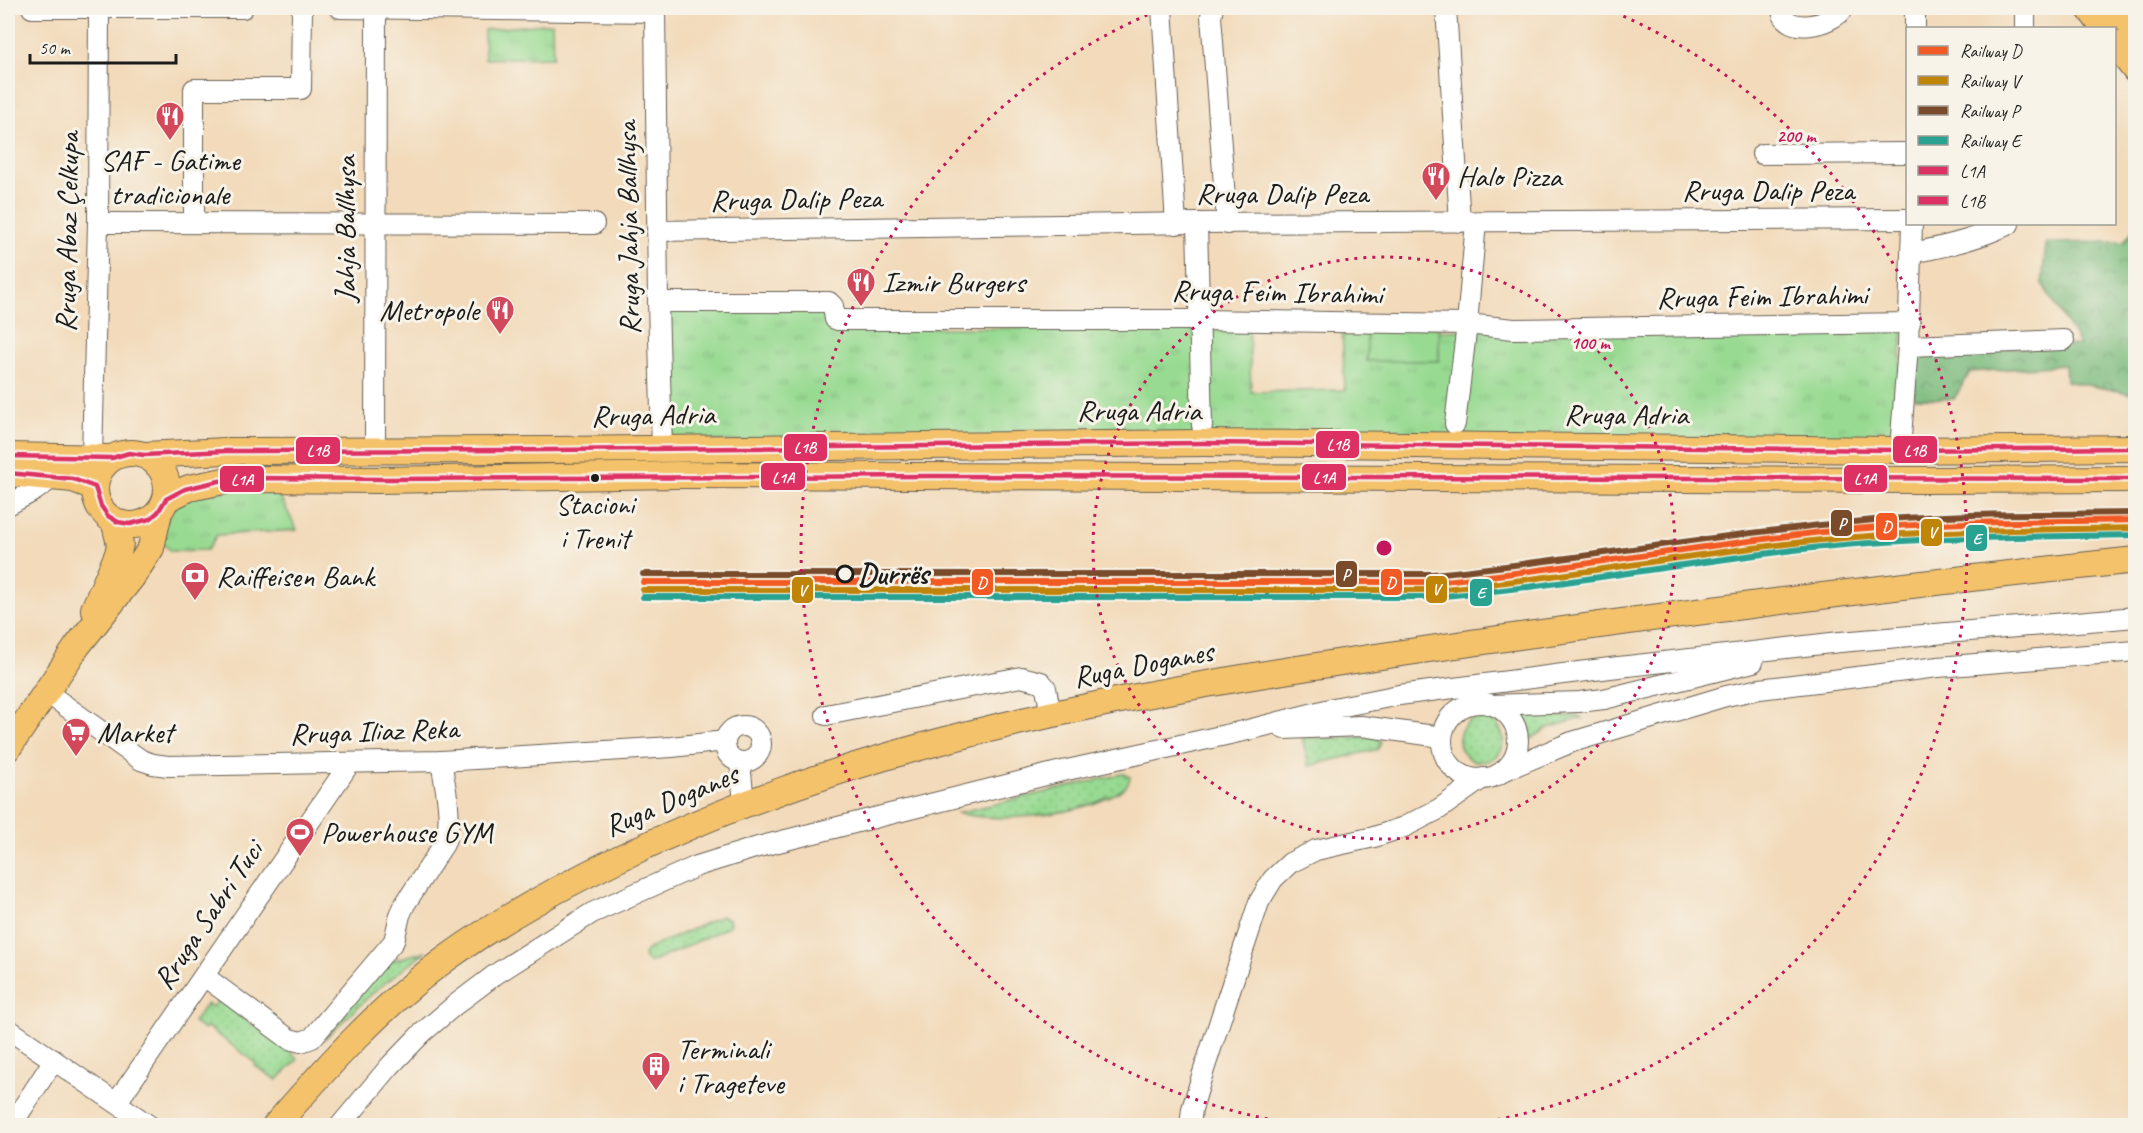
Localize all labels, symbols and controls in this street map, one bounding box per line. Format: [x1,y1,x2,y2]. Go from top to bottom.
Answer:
scale bar [30,27,176,65]
legend [1906,27,2116,225]
text: 50 m [39,37,72,59]
text: Railway D [1960,40,2023,62]
text: Railway V [1960,70,2023,92]
restaurant icon: SAF - Gatime tradicionale [154,100,186,142]
text: Railway P [1960,100,2022,122]
street label: Rruga Jahja Ballhysa [607,118,649,335]
text: 200 m [1777,125,1817,147]
street label: Rruga Abaz Çelkupa [46,129,88,332]
text: Railway E [1960,130,2023,152]
place label: SAF - Gatime tradicionale [100,141,242,213]
street label: Jahja Ballhysa [326,154,364,304]
place label: Halo Pizza [1457,157,1564,195]
restaurant icon: Halo Pizza [1420,160,1452,202]
text: L1A [1960,160,1986,182]
street label: Rruga Dalip Peza [1682,171,1857,209]
street label: Rruga Dalip Peza [1196,174,1371,212]
street label: Rruga Dalip Peza [710,178,885,219]
text: L1B [1960,190,1987,212]
place label: Izmir Burgers [882,263,1028,301]
restaurant icon: Izmir Burgers [845,266,877,308]
street label: Rruga Feim Ibrahimi [1171,271,1386,313]
street label: Rruga Feim Ibrahimi [1656,275,1871,317]
place label: Metropole [380,291,481,329]
restaurant icon: Metropole [484,294,516,336]
text: 100 m [1571,332,1611,354]
street label: Rruga Adria [1077,391,1203,429]
street label: Rruga Adria [591,395,717,435]
street label: Rruga Adria [1564,395,1690,433]
line badge: L1B [1315,430,1360,459]
line badge: L1B [783,433,828,462]
text: L1B [1327,435,1351,455]
line badge: L1B [1892,435,1938,464]
line badge: L1B [295,436,341,465]
text: L1B [794,438,818,458]
text: L1B [307,441,331,461]
text: L1B [1904,441,1928,461]
line badge: L1A [760,462,806,491]
line badge: L1A [1301,463,1347,491]
line badge: L1A [1843,464,1888,493]
line badge: L1A [219,465,265,493]
text: L1A [772,468,796,488]
text: L1A [1313,468,1337,488]
text: L1A [1854,469,1878,489]
text: L1A [231,470,255,490]
marker: Stacioni i Trenit [589,472,601,484]
place label: Stacioni i Trenit [556,487,638,556]
line badge: P [1830,509,1853,537]
line badge: D [1875,512,1898,541]
text: P [1838,514,1848,534]
text: D [1882,517,1893,537]
line badge: V [1920,518,1943,547]
text: V [1928,523,1939,543]
line badge: E [1965,524,1988,552]
text: E [1973,529,1984,549]
centre of rings [1374,538,1394,558]
place label: Durrës [858,555,932,593]
place label: Raiffeisen Bank [216,557,376,595]
bank icon: Raiffeisen Bank [179,560,211,602]
line badge: P [1335,560,1358,588]
marker: Durrës [836,565,854,583]
text: P [1342,565,1352,585]
line badge: D [971,568,994,596]
line badge: D [1380,568,1403,596]
text: D [977,573,988,593]
text: D [1386,573,1397,593]
line badge: V [1425,575,1448,604]
line badge: V [791,576,814,604]
line badge: E [1469,578,1493,607]
text: V [1432,580,1443,600]
text: V [798,581,809,601]
text: E [1477,583,1488,603]
street label: Ruga Doganes [1070,631,1219,696]
street label: Rruga Iliaz Reka [289,709,462,753]
place label: Market [97,713,177,751]
supermarket icon: Market [60,716,92,758]
street label: Ruga Doganes [598,754,746,845]
place label: Powerhouse GYM [321,813,494,851]
sports icon: Powerhouse GYM [284,816,316,858]
street label: Rruga Sabri Tuci [144,831,273,996]
place label: Terminali i Trageteve [677,1030,786,1102]
building icon: Terminali i Trageteve [640,1050,672,1092]

